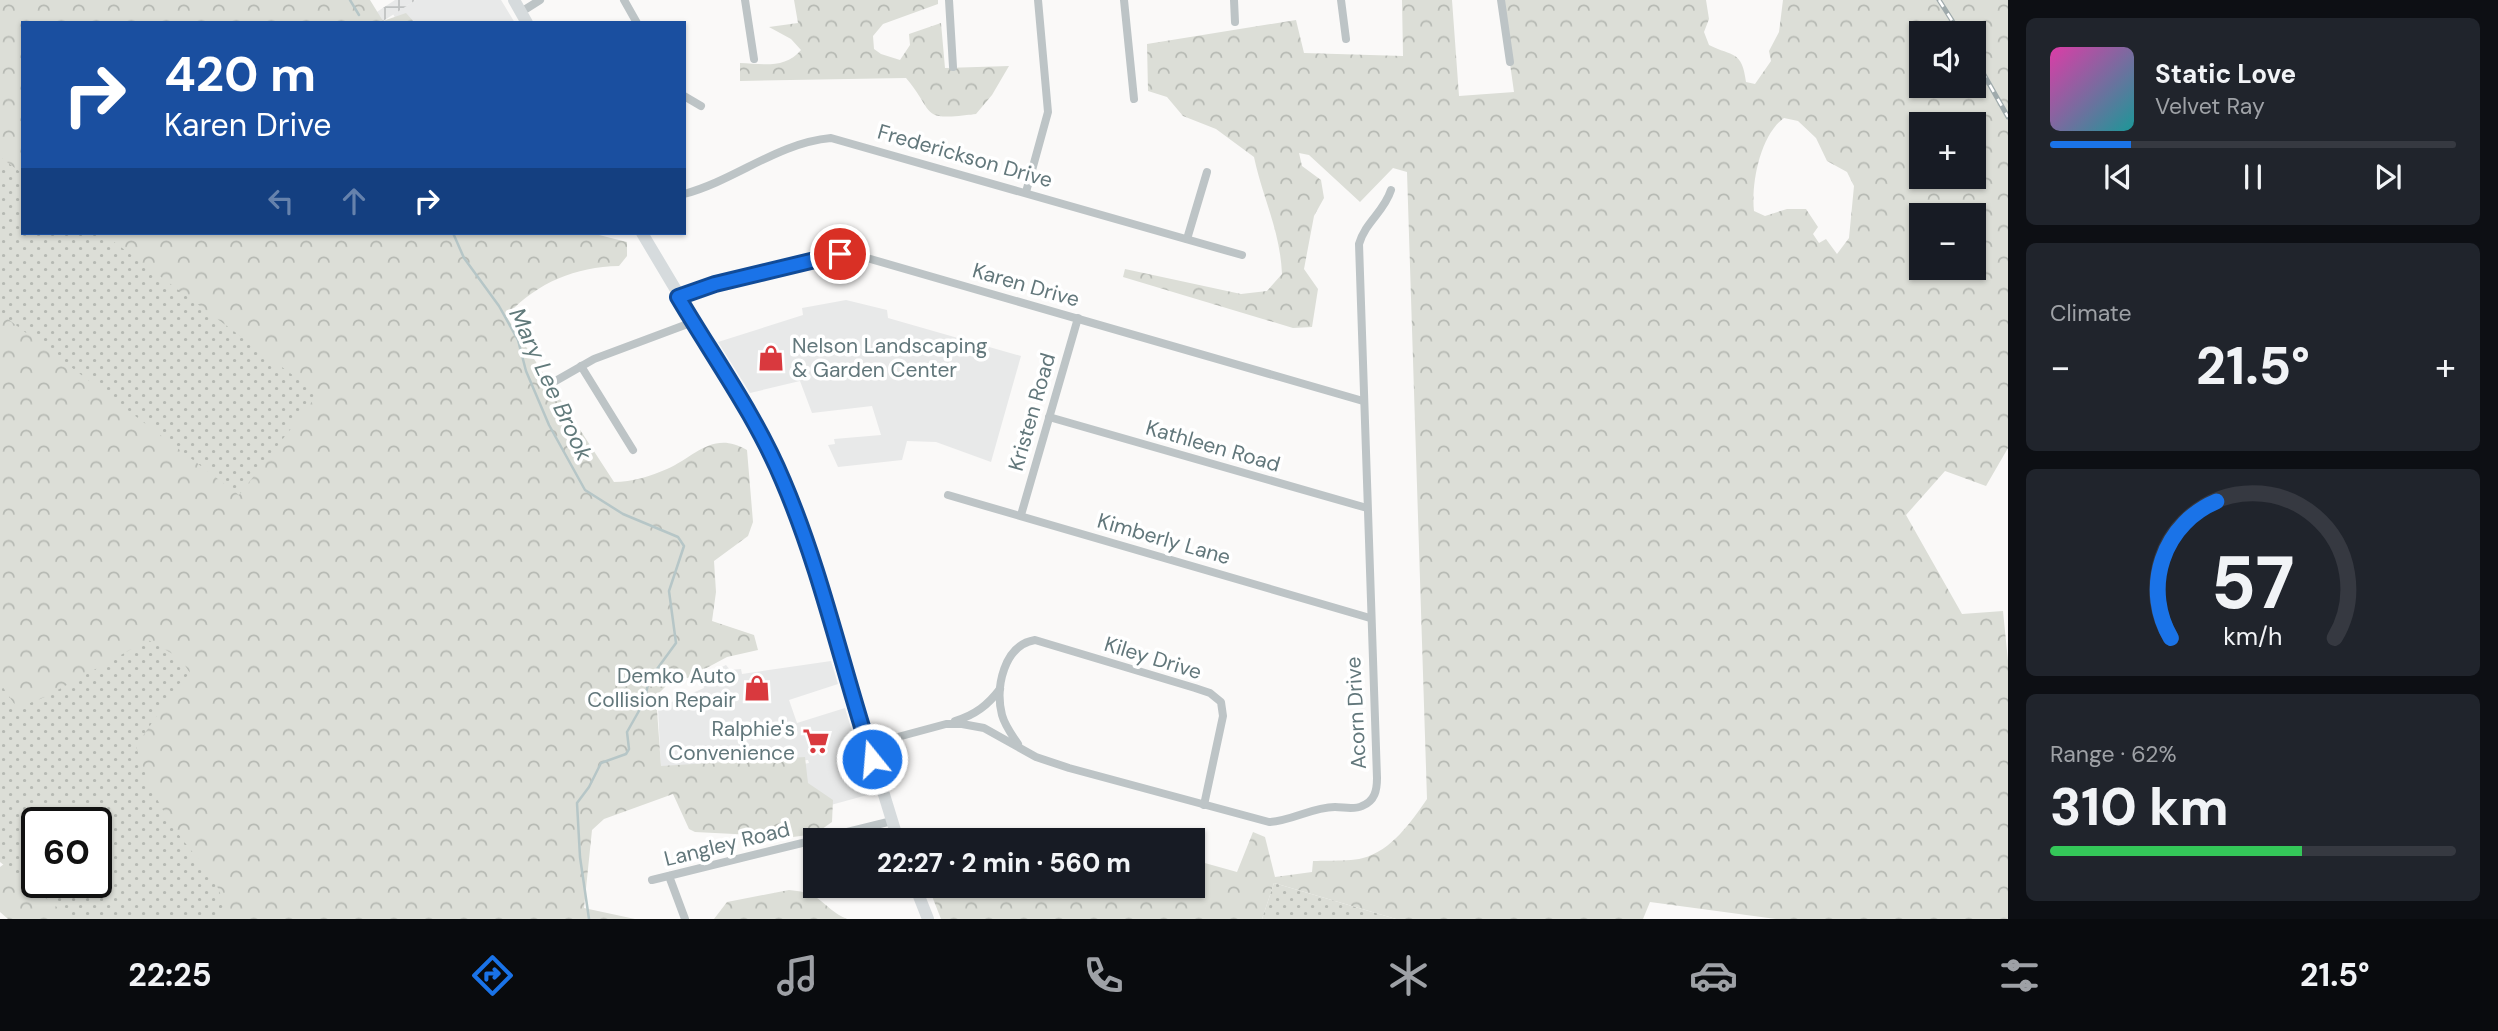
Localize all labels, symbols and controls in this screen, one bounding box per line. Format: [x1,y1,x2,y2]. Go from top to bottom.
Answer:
map controls [1909,21,1986,280]
button: sound [1909,21,1986,98]
text: 420 m [164,42,316,106]
icon: right [49,49,140,140]
text: Static Love [2155,57,2296,91]
text: Velvet Ray [2155,91,2265,121]
text: Karen Drive [164,104,331,146]
button: + [1909,112,1986,189]
street label: Frederickson Drive [874,118,1056,194]
icon: previous [2099,158,2137,196]
icon: pause [2234,158,2272,196]
icon: next [2369,158,2407,196]
icon: left [262,182,300,220]
icon: ahead [335,182,373,220]
icon: right [408,182,446,220]
button: − [1909,203,1986,280]
pin [810,224,870,284]
icon: arrive [821,235,859,273]
street label: Karen Drive [969,256,1083,314]
text: Climate [2050,298,2132,328]
water label: Mary Lee Brook [502,303,600,466]
place label: Nelson Landscaping & Garden Center [792,332,988,384]
text: 21.5° [2196,332,2310,400]
text: − [2050,342,2071,392]
text: + [2435,342,2456,392]
shop icon: Nelson Landscaping & Garden Center [756,343,786,373]
street label: Kristen Road [1002,350,1062,474]
street label: Kathleen Road [1143,413,1283,479]
street label: Kimberly Lane [1094,507,1234,571]
text: 57 [2211,537,2295,632]
text: km/h [2223,620,2283,653]
street label: Kiley Drive [1101,630,1205,686]
street label: Acorn Drive [1339,656,1373,770]
place label: Demko Auto Collision Repair [587,662,736,714]
shop icon: Demko Auto Collision Repair [742,673,772,703]
place label: Ralphie's Convenience [668,715,795,767]
position arrow [835,722,909,796]
supermarket icon: Ralphie's Convenience [801,726,831,756]
text: Range · 62% [2050,739,2176,769]
text: 310 km [2050,773,2229,841]
speed limit sign: 60 [21,807,112,898]
street label: Langley Road [661,815,793,873]
text: 22:27 · 2 min · 560 m [877,846,1131,880]
icon: directions [468,951,517,1000]
icon: music [773,951,822,1000]
icon: phone [1079,951,1128,1000]
icon: climate [1384,951,1433,1000]
icon: car [1689,951,1738,1000]
icon: filters [1995,951,2044,1000]
text: 22:25 [128,954,212,996]
text: 21.5° [2300,954,2370,996]

